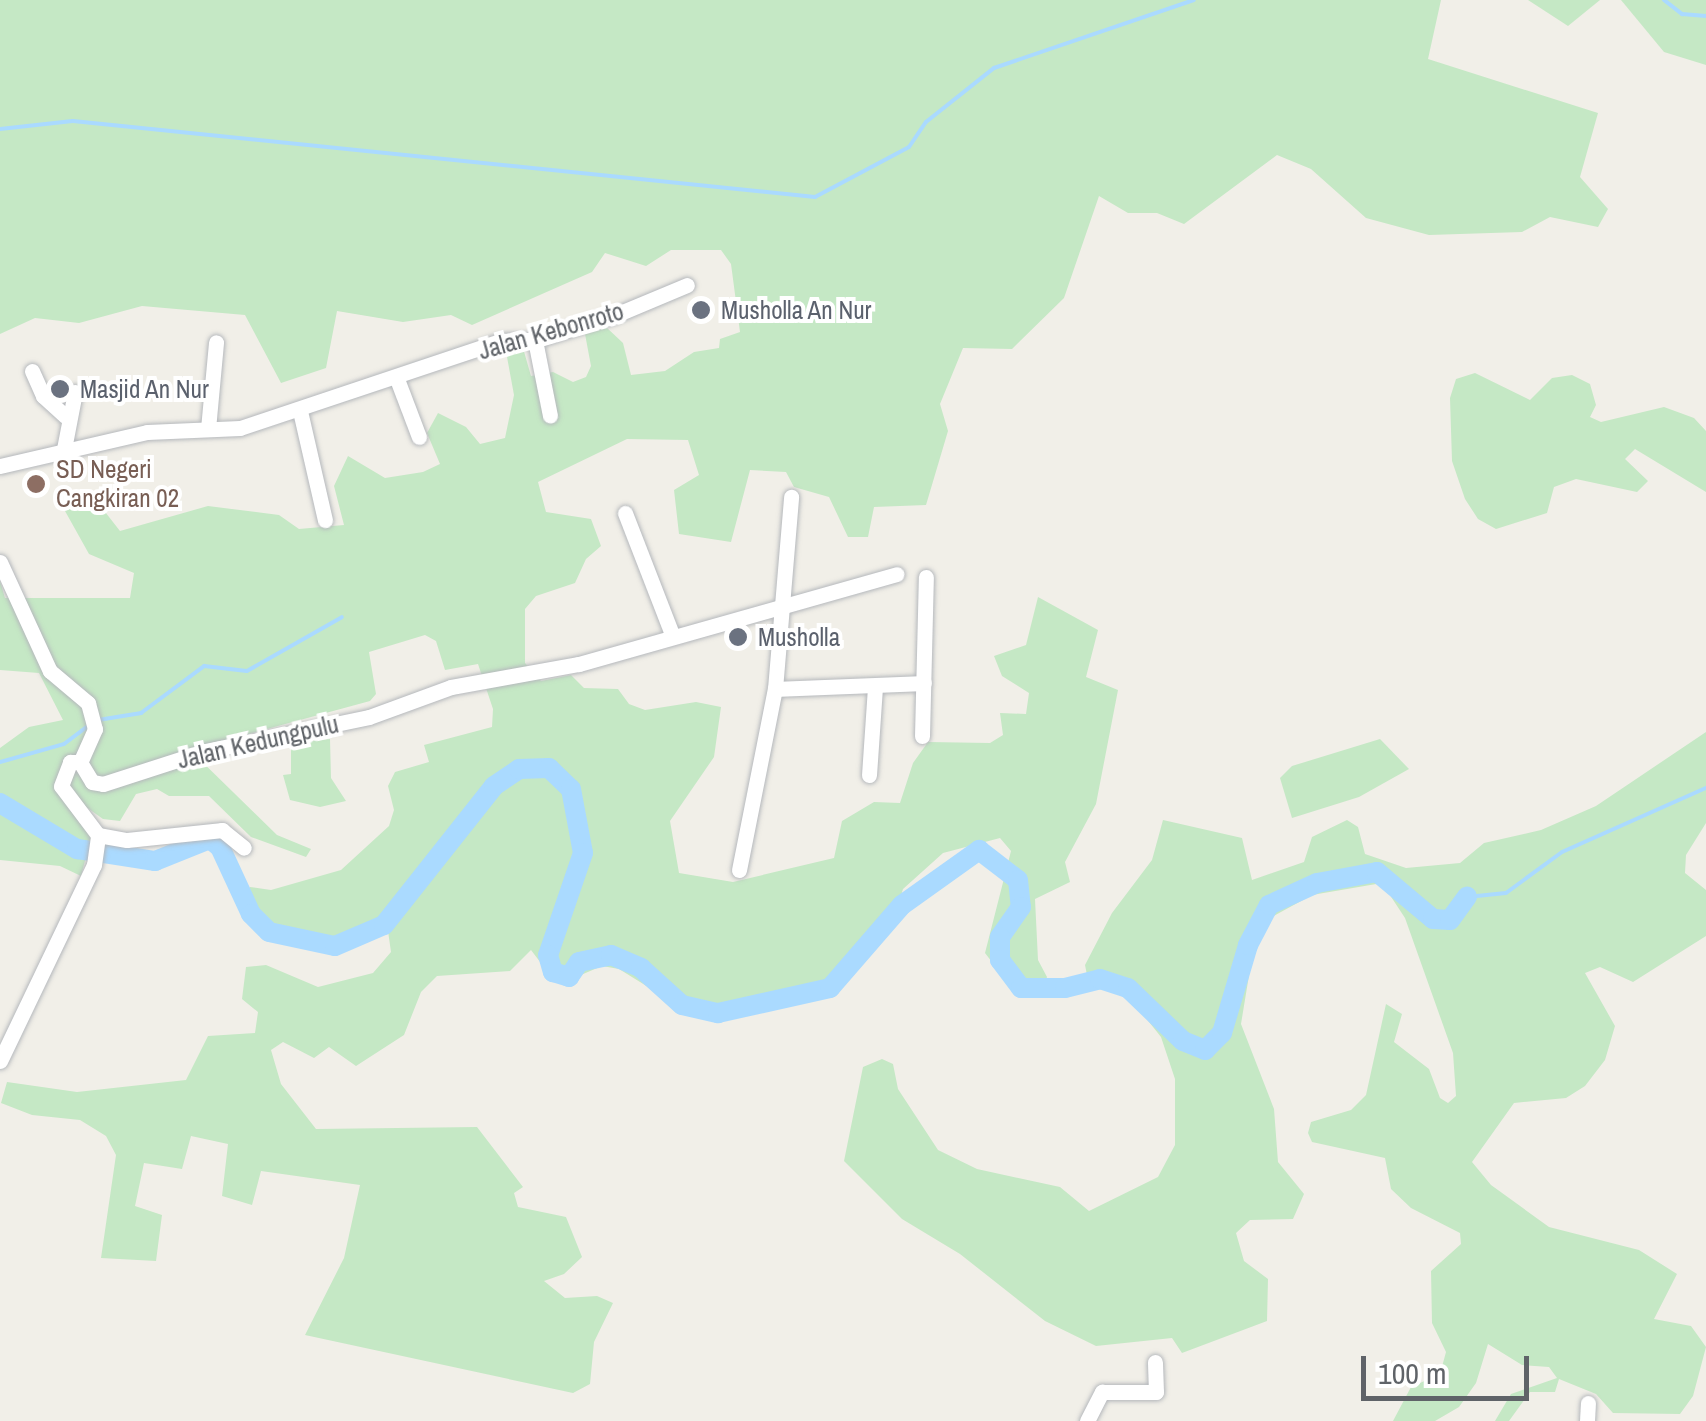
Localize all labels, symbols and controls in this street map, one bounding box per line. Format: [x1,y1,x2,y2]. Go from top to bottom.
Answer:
place label: Musholla An Nur [721,295,873,325]
street label: Jalan Kebonroto [475,296,627,366]
marker: Musholla An Nur [690,299,712,321]
place label: Masjid An Nur [80,374,210,404]
marker: Masjid An Nur [49,378,71,400]
place label: SD Negeri Cangkiran 02 [56,455,179,514]
marker: SD Negeri Cangkiran 02 [25,473,47,495]
place label: Musholla [758,622,840,652]
marker: Musholla [727,626,749,648]
street label: Jalan Kedungpulu [175,709,341,775]
scale bar [1366,1336,1534,1398]
text: 100 m [1378,1353,1446,1393]

